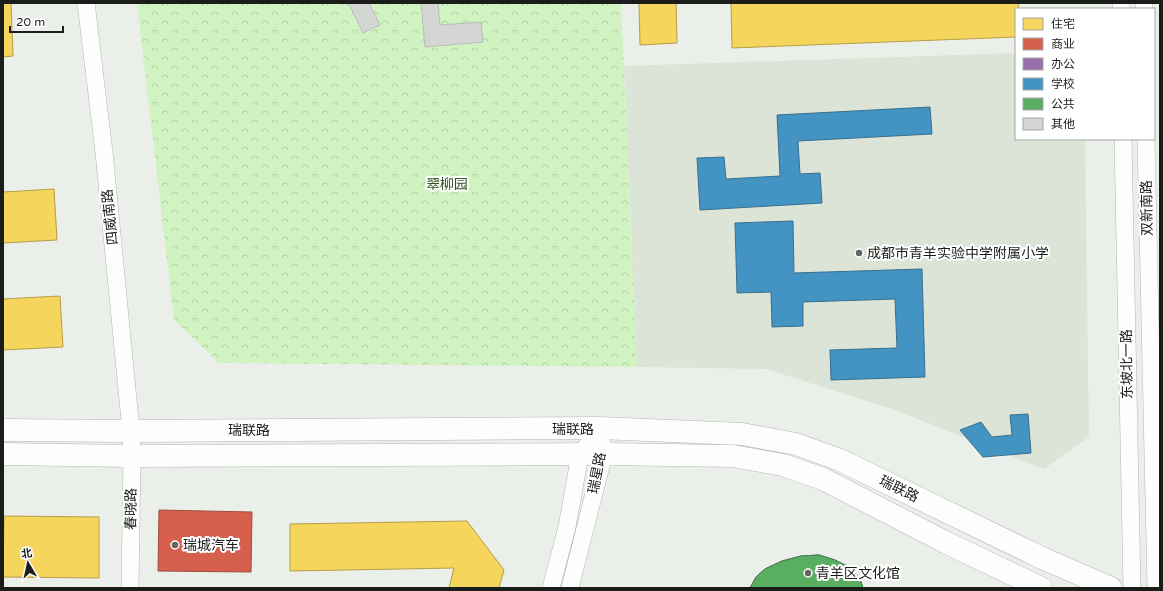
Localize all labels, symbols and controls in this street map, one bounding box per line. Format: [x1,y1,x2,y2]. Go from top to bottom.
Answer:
scale bar [10,8,63,34]
legend [1015,8,1155,140]
text: 20 m [16,15,45,29]
text: 住宅 [1051,17,1075,31]
text: 商业 [1051,37,1075,51]
text: 办公 [1051,57,1075,71]
text: 学校 [1051,77,1075,91]
text: 公共 [1051,97,1075,111]
text: 其他 [1051,117,1075,131]
park label: 翠柳园 [426,176,468,193]
street label: 双新南路 [1138,180,1156,236]
street label: 四威南路 [99,188,121,246]
place label: 成都市青羊实验中学附属小学 [867,245,1049,262]
marker: 成都市青羊实验中学附属小学 [854,248,864,258]
street label: 东坡北一路 [1118,329,1136,399]
street label: 瑞联路 [552,421,594,438]
street label: 瑞联路 [228,422,270,439]
street label: 瑞星路 [585,451,609,495]
street label: 瑞联路 [876,472,922,506]
street label: 春晓路 [122,488,140,530]
place label: 瑞城汽车 [183,537,239,554]
marker: 瑞城汽车 [170,540,180,550]
north arrow [8,543,48,583]
text: 北 [20,546,33,561]
place label: 青羊区文化馆 [816,565,900,582]
marker: 青羊区文化馆 [803,568,813,578]

